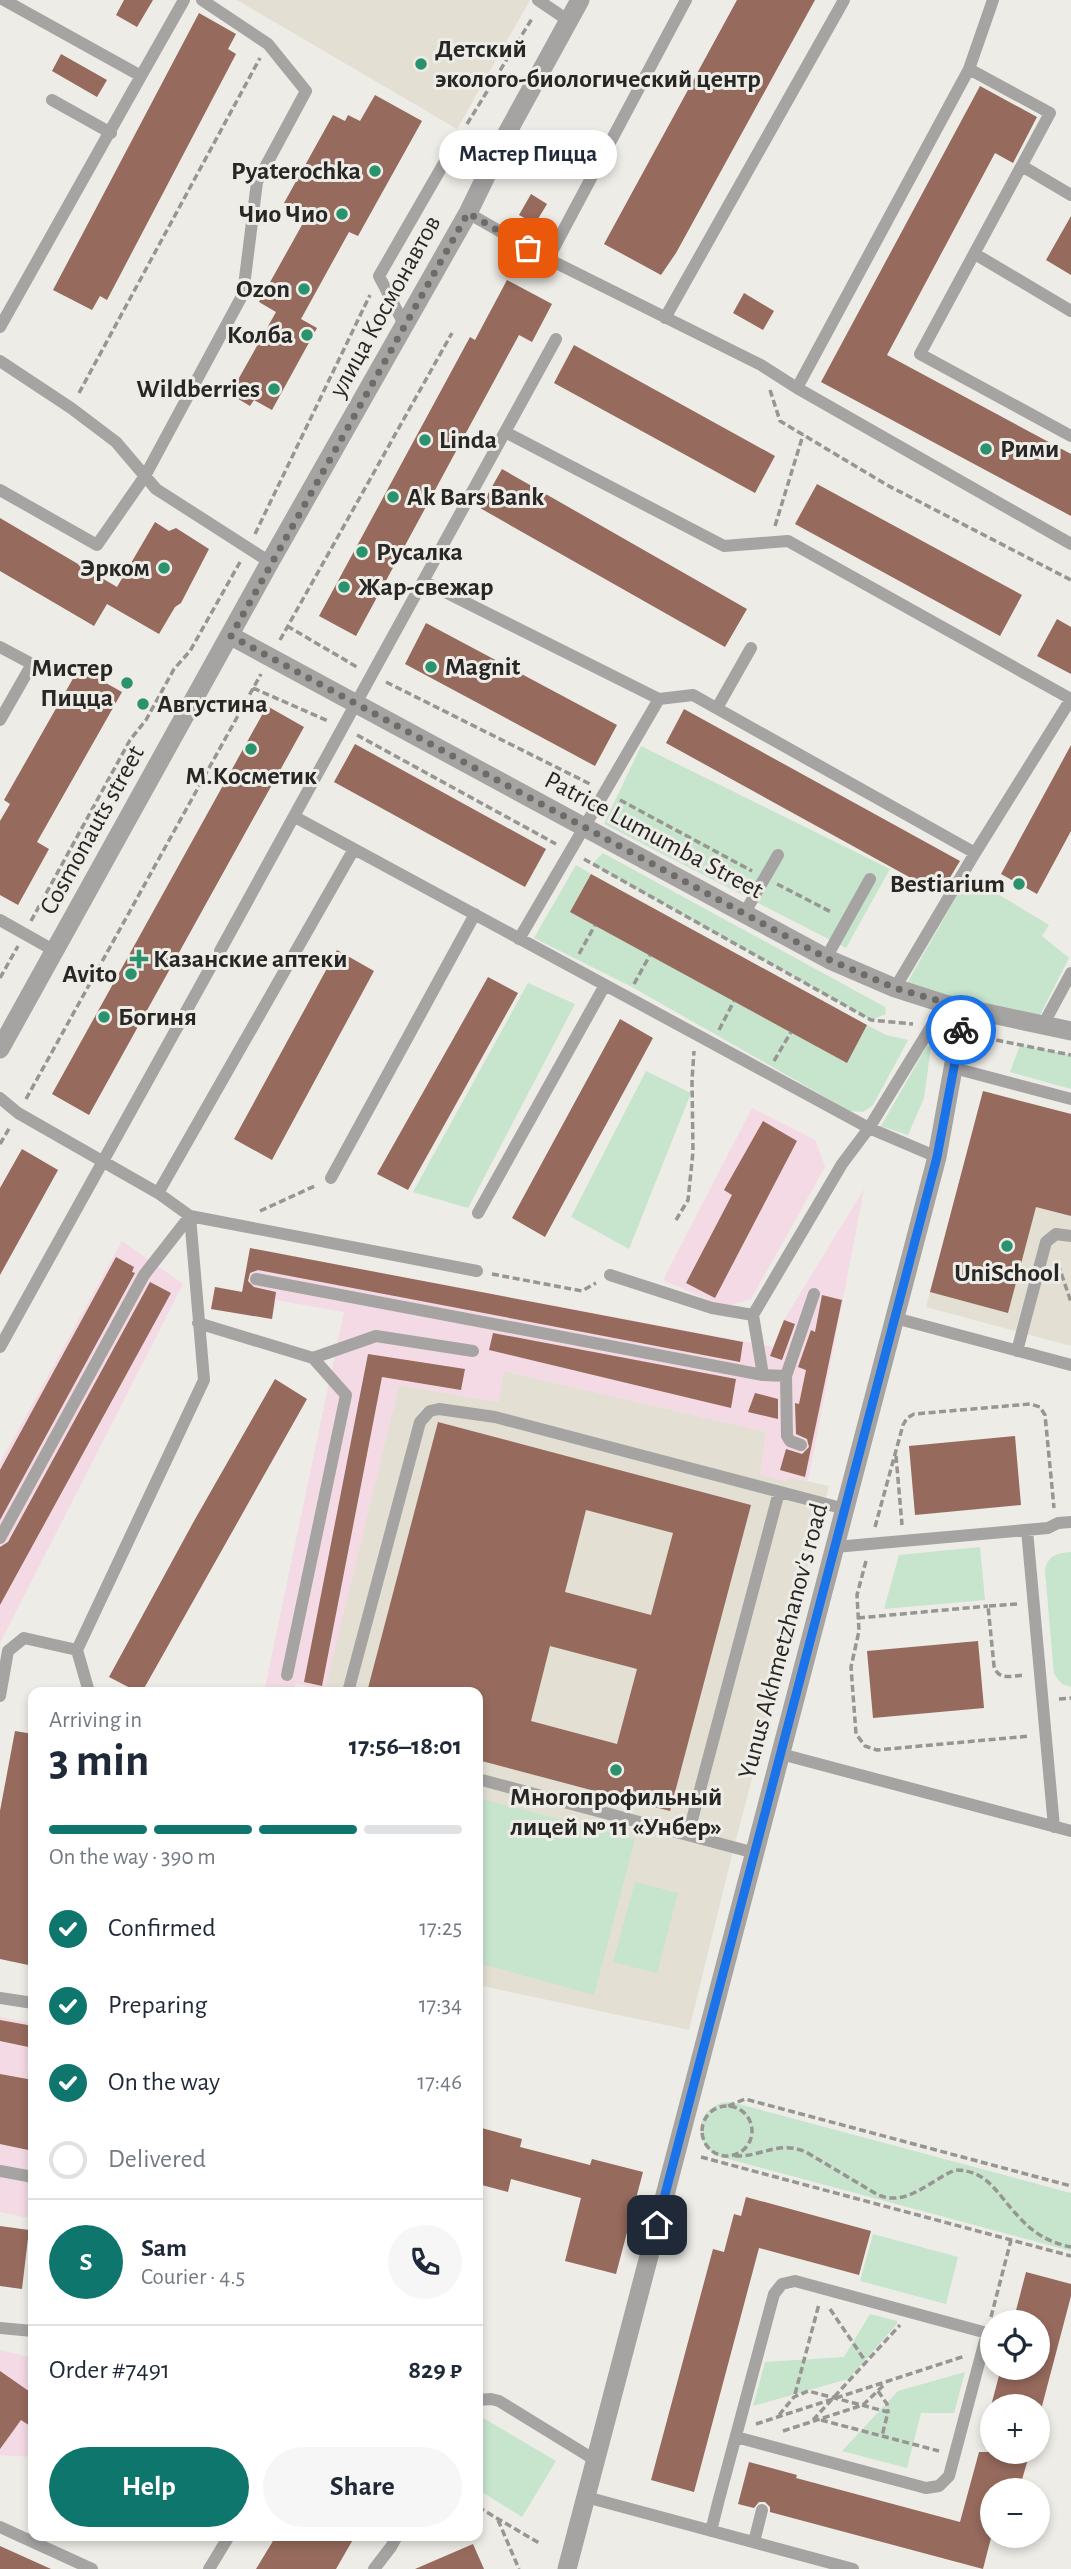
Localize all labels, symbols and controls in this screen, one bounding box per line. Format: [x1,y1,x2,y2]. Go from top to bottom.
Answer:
place label: Детский эколого-биологический центр [435,36,761,92]
marker: Детский эколого-биологический центр [413,56,429,72]
callout: Мастер Пицца [439,129,617,178]
text: Мастер Пицца [459,143,597,166]
place label: Pyaterochka [231,158,361,184]
marker: Pyaterochka [367,163,383,179]
place label: Чио Чио [239,201,328,227]
marker: Чио Чио [334,206,350,222]
street label: улица Космонавтов [324,211,446,402]
pin [498,218,558,278]
icon: bag [509,229,547,267]
place label: Ozon [236,276,290,302]
marker: Ozon [296,281,312,297]
place label: Колба [227,322,293,348]
marker: Колба [299,327,315,343]
place label: Wildberries [136,376,260,402]
marker: Wildberries [266,381,282,397]
place label: Linda [439,427,497,453]
marker: Linda [417,432,433,448]
place label: Рими [1000,436,1059,462]
marker: Рими [978,441,994,457]
place label: Ak Bars Bank [407,484,544,510]
marker: Ak Bars Bank [385,489,401,505]
place label: Русалка [376,539,463,565]
marker: Русалка [354,544,370,560]
place label: Эрком [80,555,150,581]
marker: Эрком [156,560,172,576]
place label: Жар-свежар [358,574,494,600]
marker: Жар-свежар [336,579,352,595]
place label: Magnit [445,654,521,680]
place label: Мистер Пицца [31,655,113,711]
marker: Magnit [423,659,439,675]
marker: Мистер Пицца [119,675,135,691]
place label: Августина [157,691,267,717]
marker: Августина [135,696,151,712]
street label: Cosmonauts street [35,741,149,919]
marker: М.Косметик [243,741,259,757]
place label: М.Косметик [185,763,317,789]
street label: Patrice Lumumba Street [540,766,768,904]
place label: Bestiarium [890,871,1005,897]
marker: Bestiarium [1011,876,1027,892]
place label: Казанские аптеки [153,946,347,972]
marker: Казанские аптеки [131,951,147,967]
place label: Avito [62,961,117,987]
marker: Avito [123,966,139,982]
courier [926,995,996,1065]
place label: Богиня [118,1004,197,1030]
marker: Богиня [96,1009,112,1025]
icon: bike [942,1011,980,1049]
marker: UniSchool [999,1238,1015,1254]
place label: UniSchool [954,1260,1060,1286]
street label: Yunus Akhmetzhanov's road [734,1500,832,1782]
text: Arriving in [49,1709,142,1732]
text: 17:56–18:01 [349,1733,462,1759]
text: 3 min [49,1738,149,1784]
marker: Многопрофильный лицей № 11 «Унбер» [608,1762,624,1778]
place label: Многопрофильный лицей № 11 «Унбер» [510,1784,722,1840]
text: On the way · 390 m [49,1846,216,1869]
icon: check [49,1910,87,1948]
text: Confirmed [108,1915,216,1941]
text: 17:25 [419,1917,462,1940]
icon: check [49,1987,87,2025]
text: Preparing [108,1992,207,2018]
text: 17:34 [419,1994,462,2017]
icon: check [49,2064,87,2102]
text: On the way [108,2069,220,2095]
text: 17:46 [417,2071,462,2094]
text: Delivered [108,2146,206,2172]
pin [627,2195,687,2255]
icon: home [638,2206,676,2244]
button: phone [388,2225,462,2299]
text: Sam [141,2235,187,2261]
text: S [80,2249,92,2275]
text: Courier · 4.5 [141,2266,245,2289]
map controls [980,2310,1050,2548]
button: locate [980,2310,1050,2380]
text: Order #7491 [49,2357,170,2383]
text: 829 ₽ [408,2357,462,2383]
button: + [980,2394,1050,2464]
button: Help [49,2447,249,2527]
button: Share [263,2447,462,2527]
button: − [980,2478,1050,2548]

